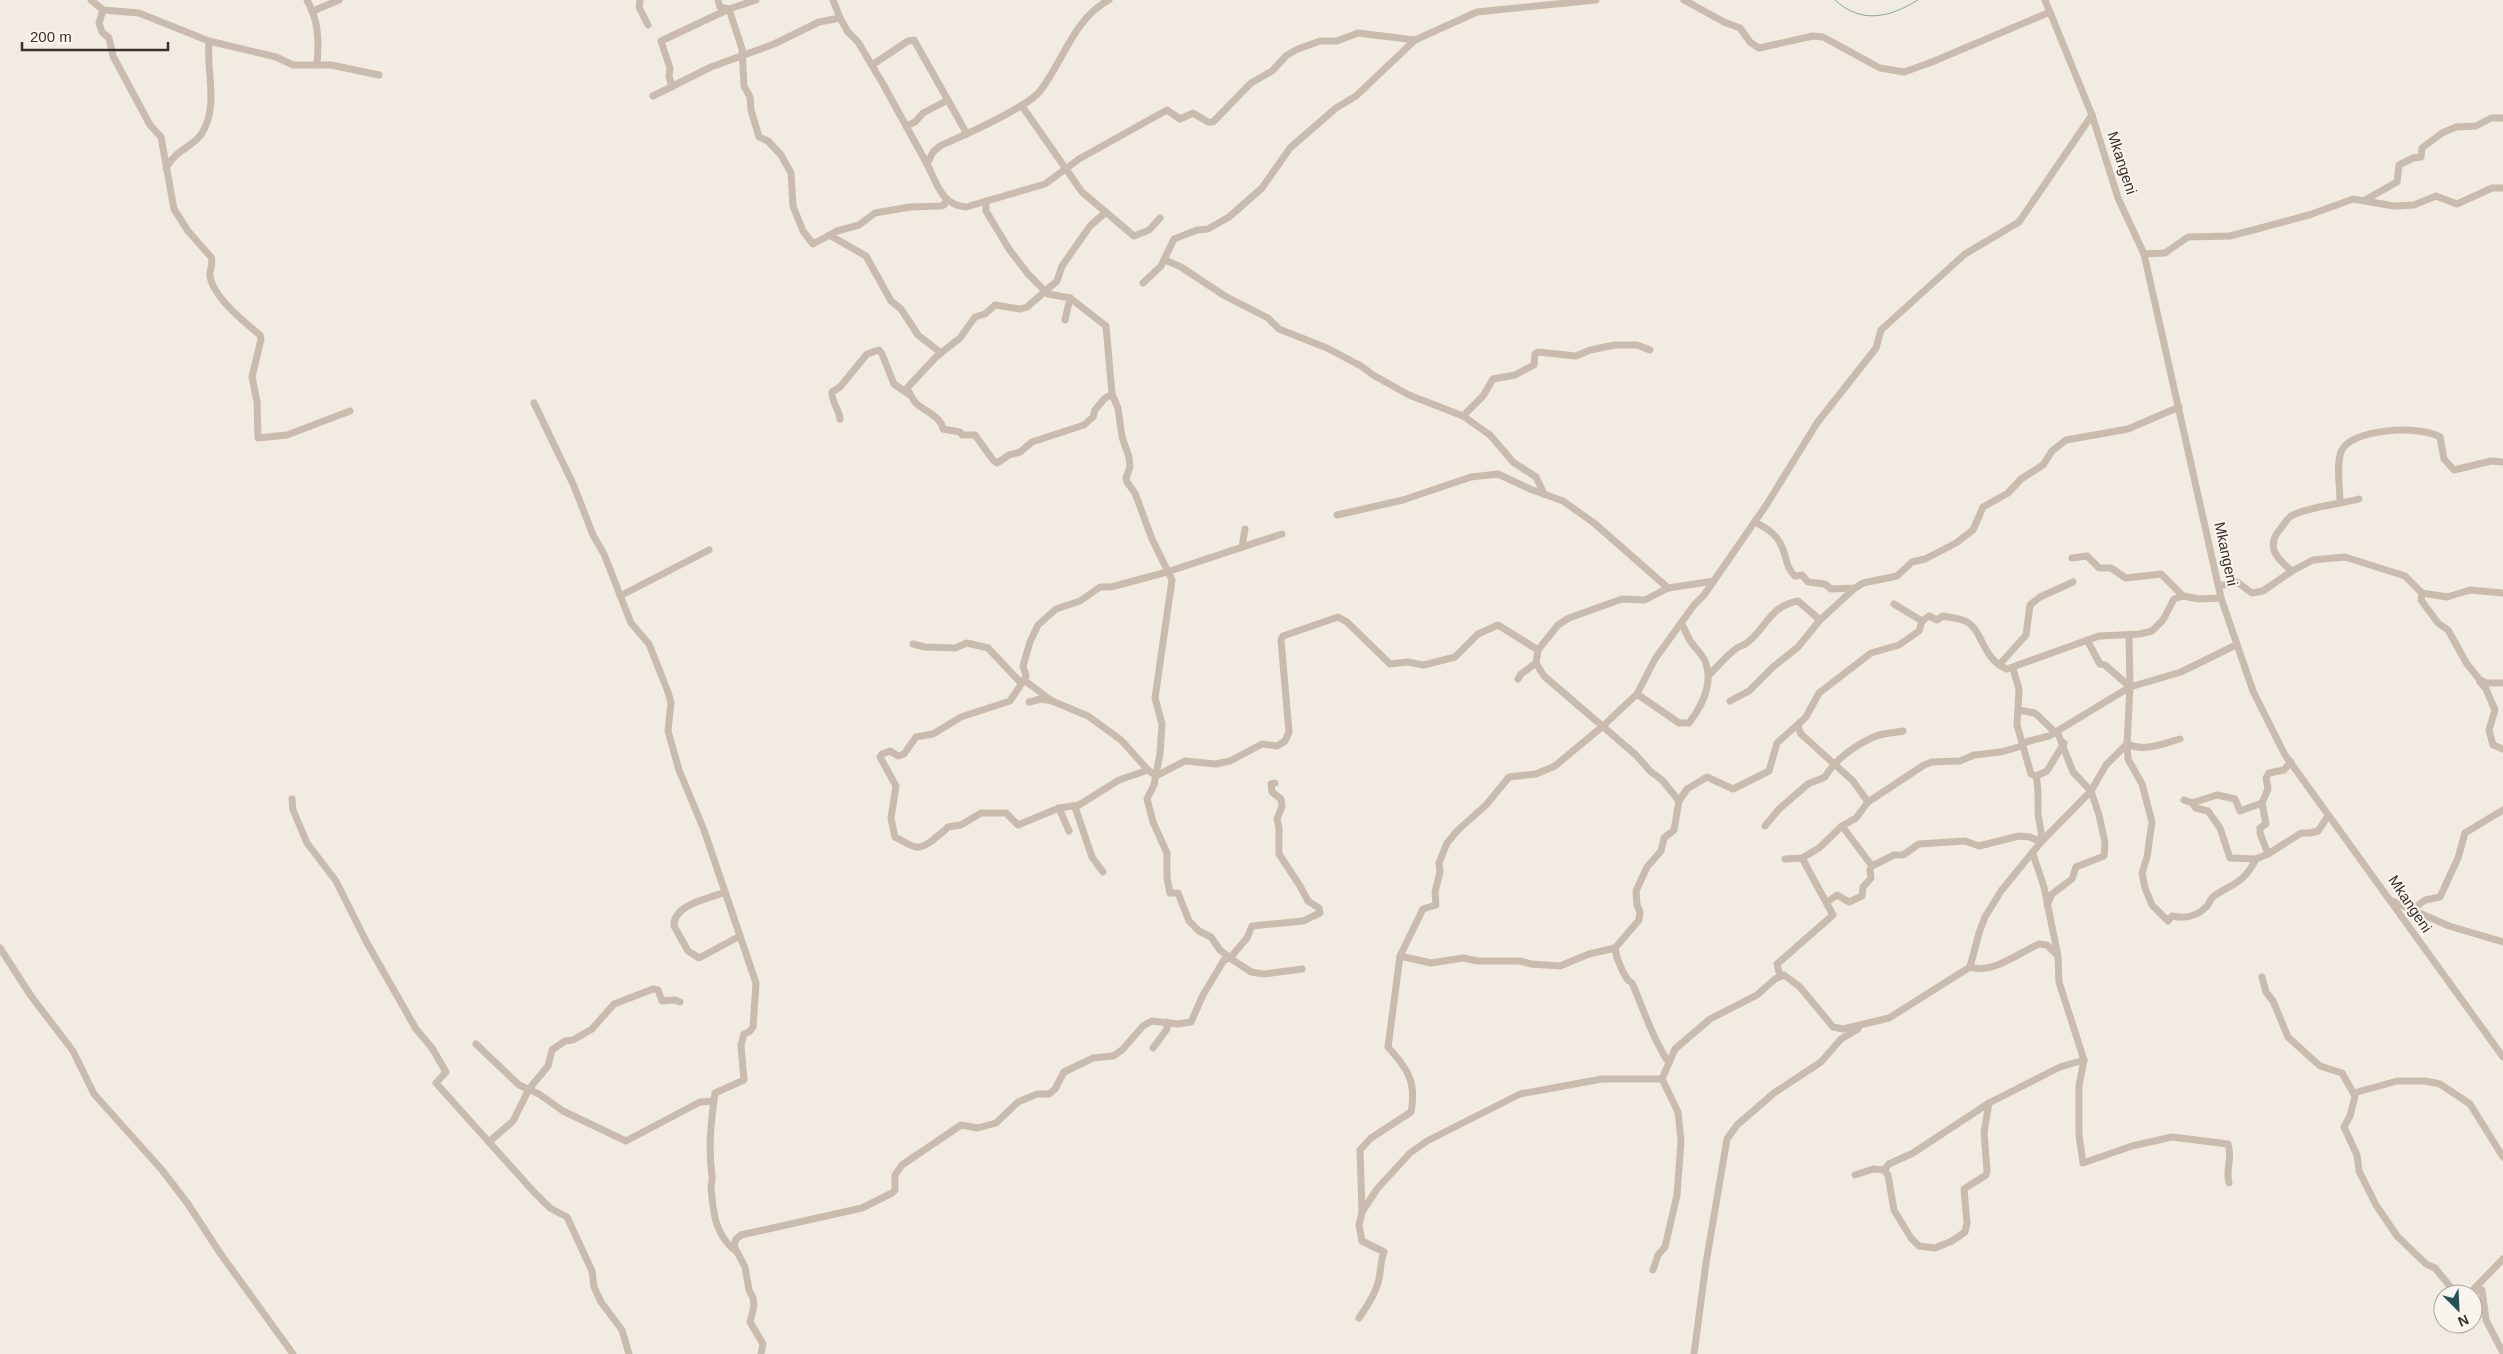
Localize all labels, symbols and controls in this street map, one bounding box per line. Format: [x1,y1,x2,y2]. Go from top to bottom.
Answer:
scale bar [22,20,169,52]
text: 200 m [30,28,72,45]
street label: Mkangeni [2104,129,2141,196]
street label: Mkangeni [2211,520,2242,587]
street label: Mkangeni [2385,872,2436,935]
north arrow [2433,1284,2483,1334]
text: N [2455,1312,2471,1330]

